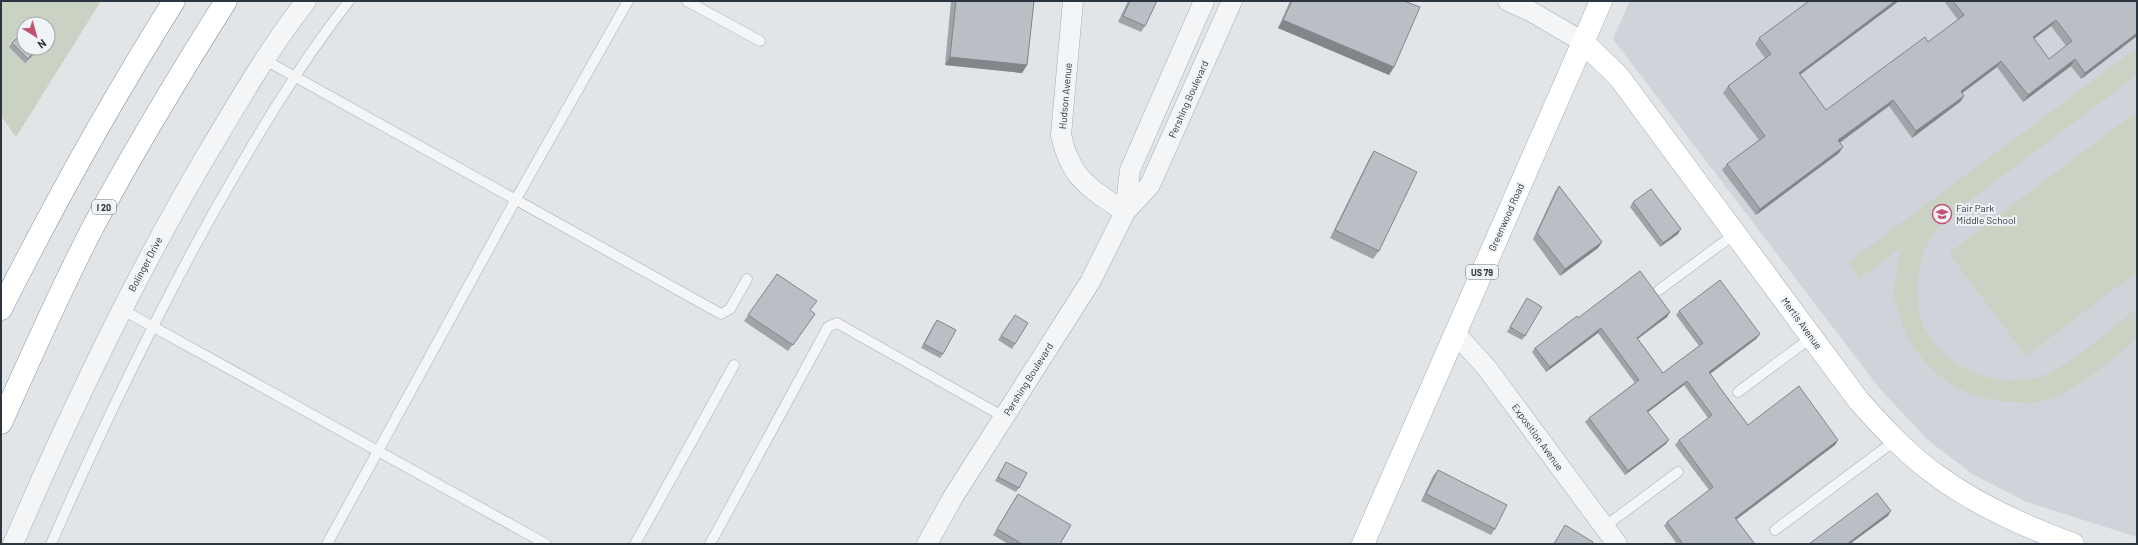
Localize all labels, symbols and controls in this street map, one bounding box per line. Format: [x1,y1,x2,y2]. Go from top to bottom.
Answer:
north arrow [16,16,56,56]
text: N [35,37,49,52]
street label: Pershing Boulevard [1166,58,1210,140]
street label: Hudson Avenue [1056,62,1074,130]
street label: Greenwood Road [1486,181,1526,253]
road number: I 20 [92,200,116,214]
place label: Fair Park Middle School [1956,202,2016,226]
school or university icon: Fair Park Middle School [1931,203,1953,225]
street label: Bolinger Drive [125,234,165,294]
road number: US 79 [1466,265,1498,279]
street label: Mertis Avenue [1779,295,1825,351]
street label: Pershing Boulevard [1001,340,1055,418]
street label: Exposition Avenue [1510,401,1566,473]

